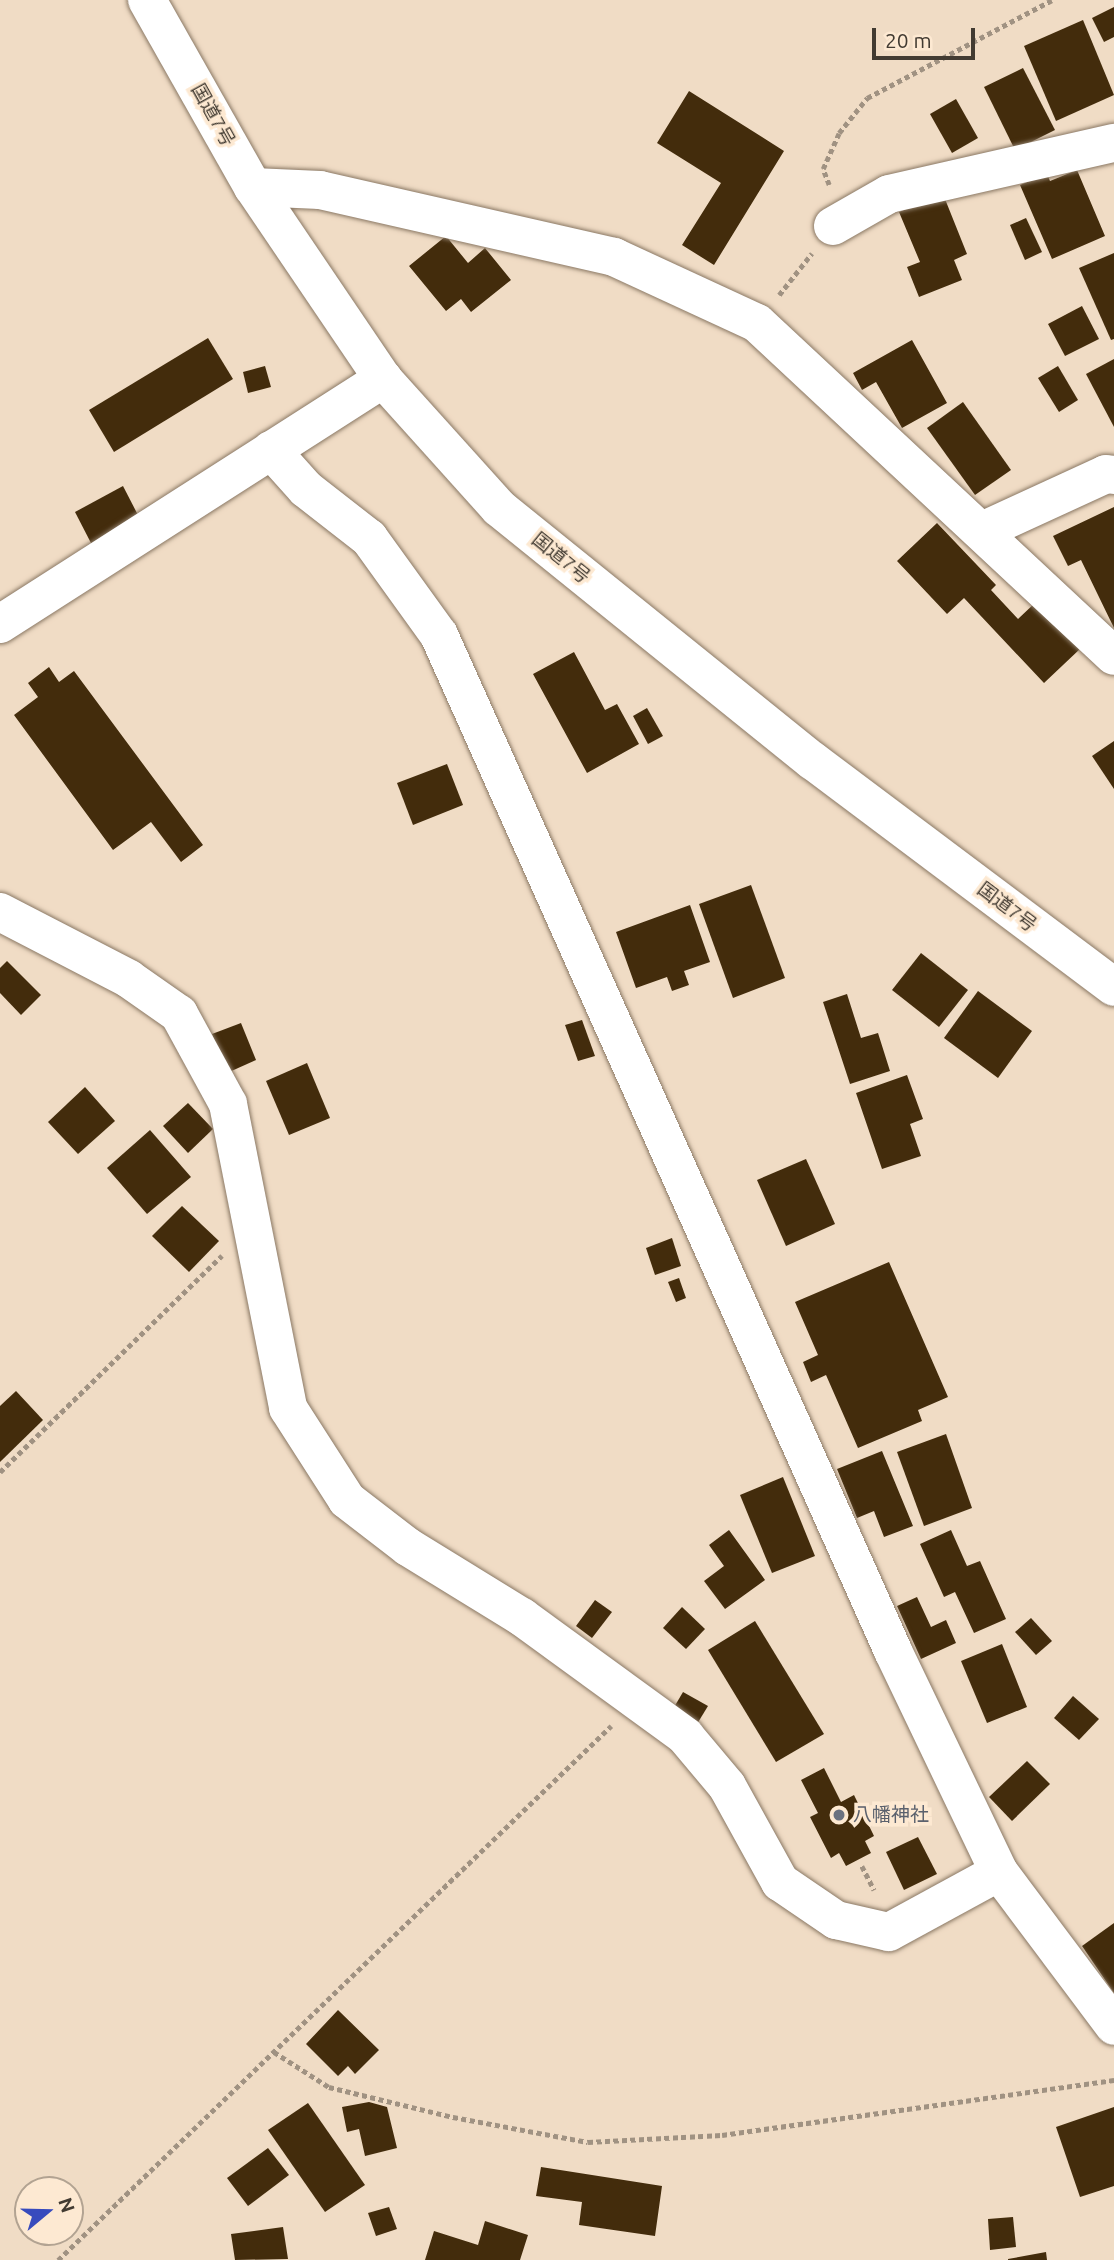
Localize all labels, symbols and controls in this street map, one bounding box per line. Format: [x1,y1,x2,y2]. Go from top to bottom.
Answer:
scale bar [876,14,979,58]
text: 20 m [885,28,932,52]
street label: 国道7号 [187,80,239,150]
street label: 国道7号 [528,528,594,588]
street label: 国道7号 [973,878,1041,936]
place label: 八幡神社 [853,1804,929,1826]
marker: 八幡神社 [831,1807,847,1823]
north arrow [14,2176,84,2246]
text: N [54,2195,80,2215]

